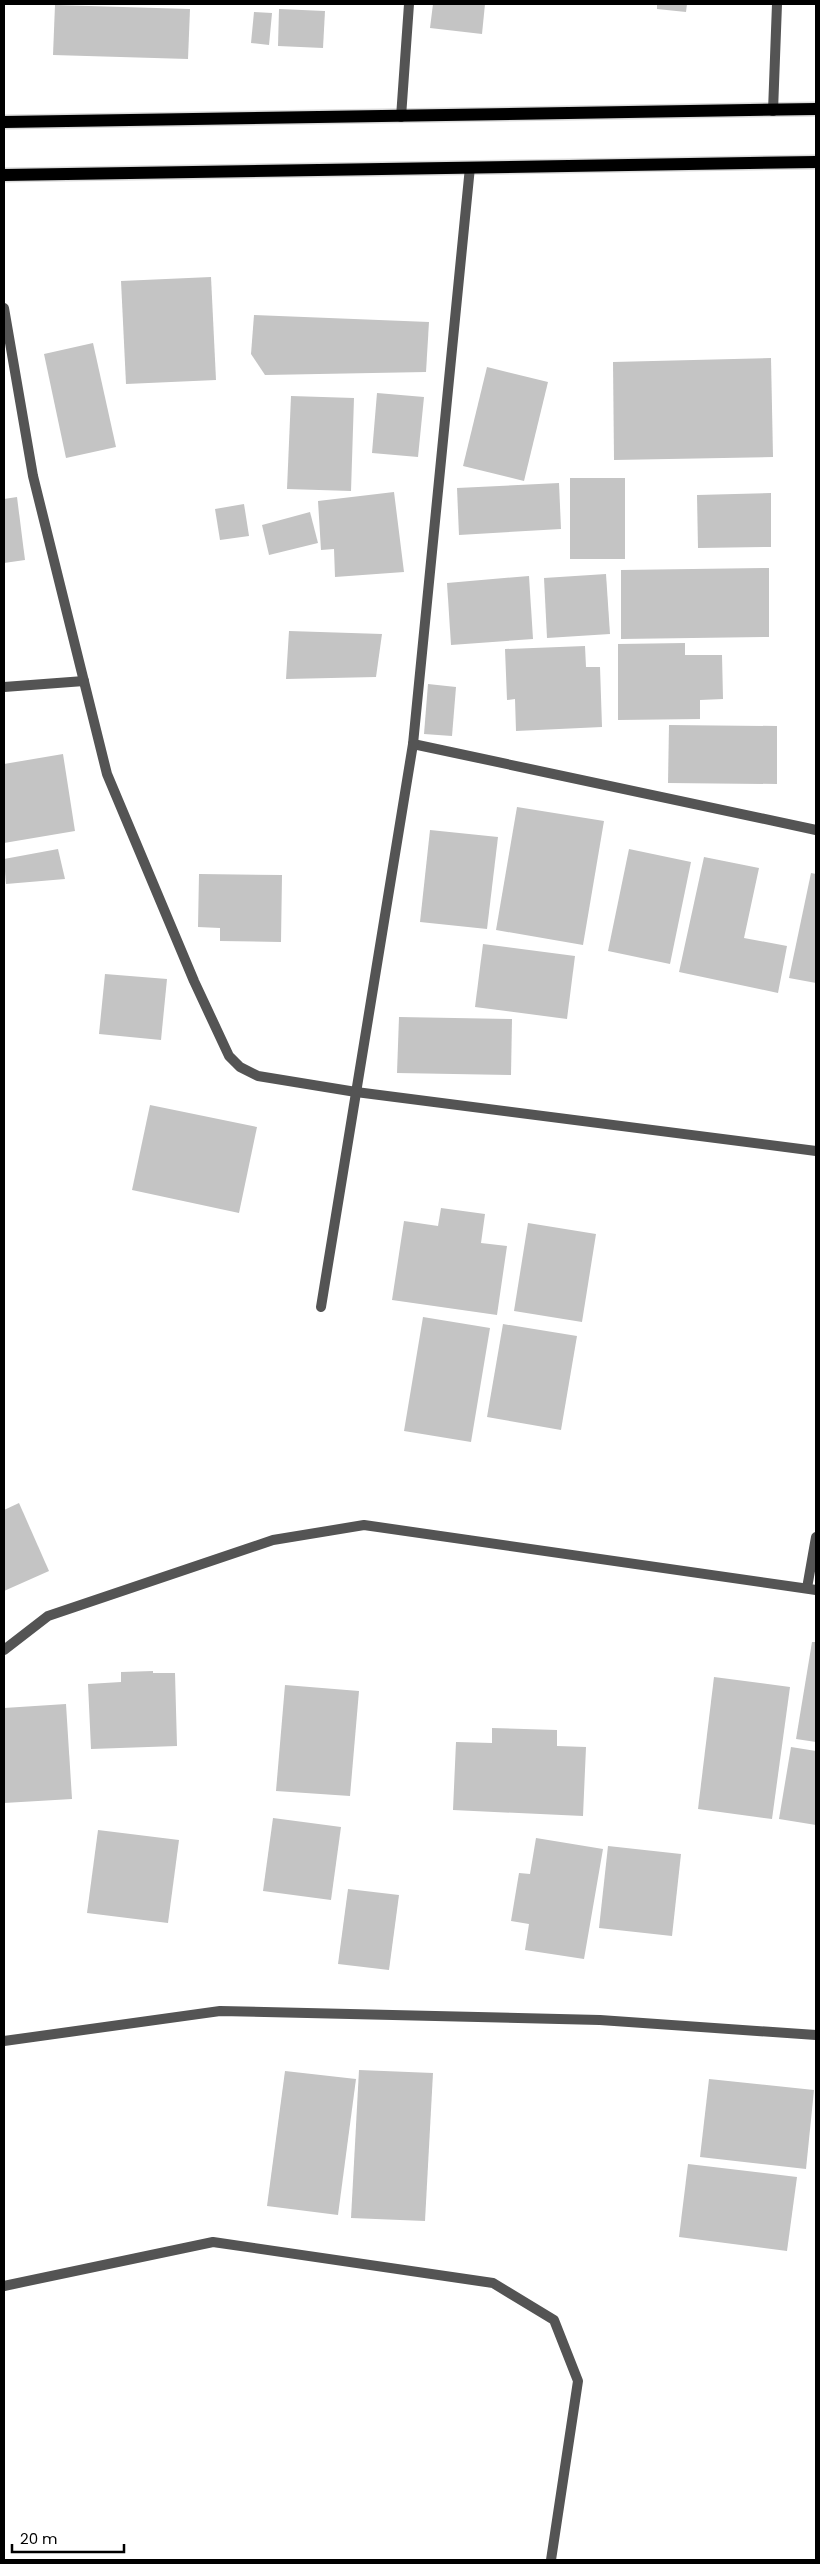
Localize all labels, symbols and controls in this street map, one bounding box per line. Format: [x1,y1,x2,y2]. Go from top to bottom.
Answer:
scale bar [12,2522,125,2554]
text: 20 m [20,2528,58,2549]

